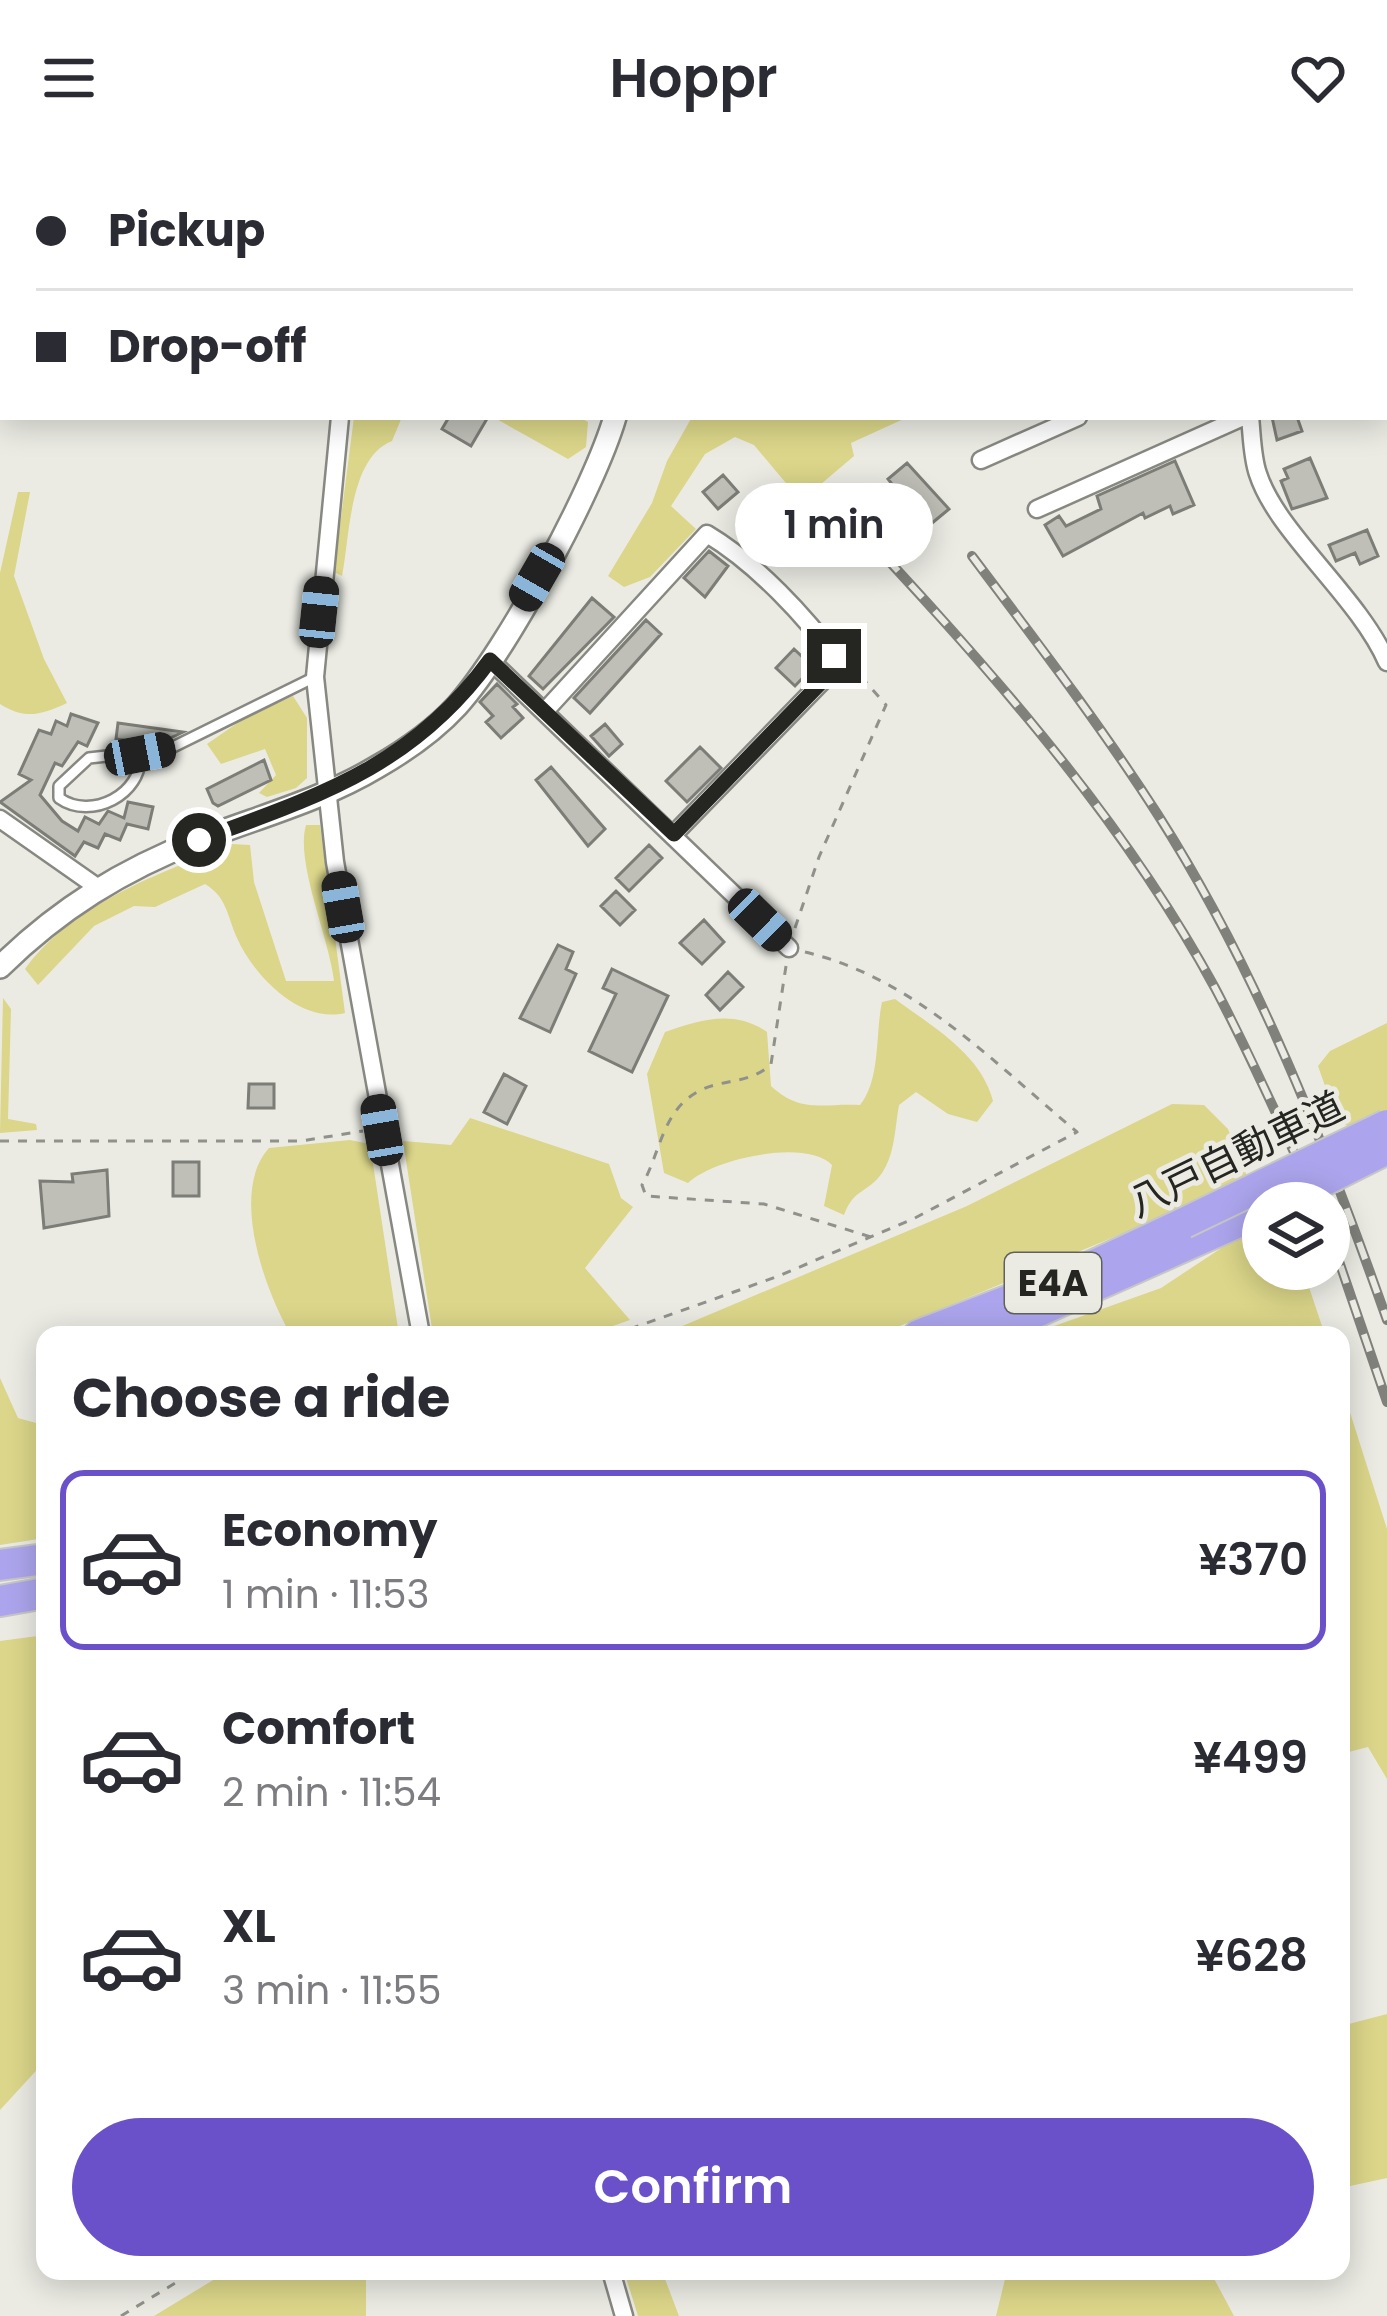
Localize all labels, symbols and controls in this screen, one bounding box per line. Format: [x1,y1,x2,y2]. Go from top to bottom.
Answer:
text: Hoppr [609,40,778,116]
icon: menu [36,45,102,111]
icon: heart [1285,45,1351,111]
text: Pickup [108,199,265,262]
text: Drop-off [108,315,306,378]
callout: 1 min [735,482,933,566]
text: 1 min [784,497,884,552]
car [503,537,571,617]
car [297,574,341,650]
route end [807,629,861,683]
car [101,729,179,779]
route start [172,813,226,867]
car [319,868,367,946]
car [722,882,798,958]
street label: 八戸自動車道 [1119,1078,1353,1230]
car [358,1091,406,1169]
map controls [1242,1182,1350,1290]
button: layers [1242,1182,1350,1290]
road number: E4A [1005,1253,1101,1313]
text: Choose a ride [72,1360,450,1436]
text: Economy [222,1499,437,1562]
icon: car [78,1506,186,1614]
text: ¥370 [1199,1528,1308,1591]
text: 1 min · 11:53 [222,1567,429,1622]
text: Comfort [222,1697,415,1760]
icon: car [78,1704,186,1812]
text: ¥499 [1193,1726,1308,1789]
text: 2 min · 11:54 [222,1765,441,1820]
text: XL [222,1895,276,1958]
icon: car [78,1902,186,2010]
text: ¥628 [1196,1924,1308,1987]
text: 3 min · 11:55 [222,1963,441,2018]
button: Confirm [72,2118,1314,2256]

